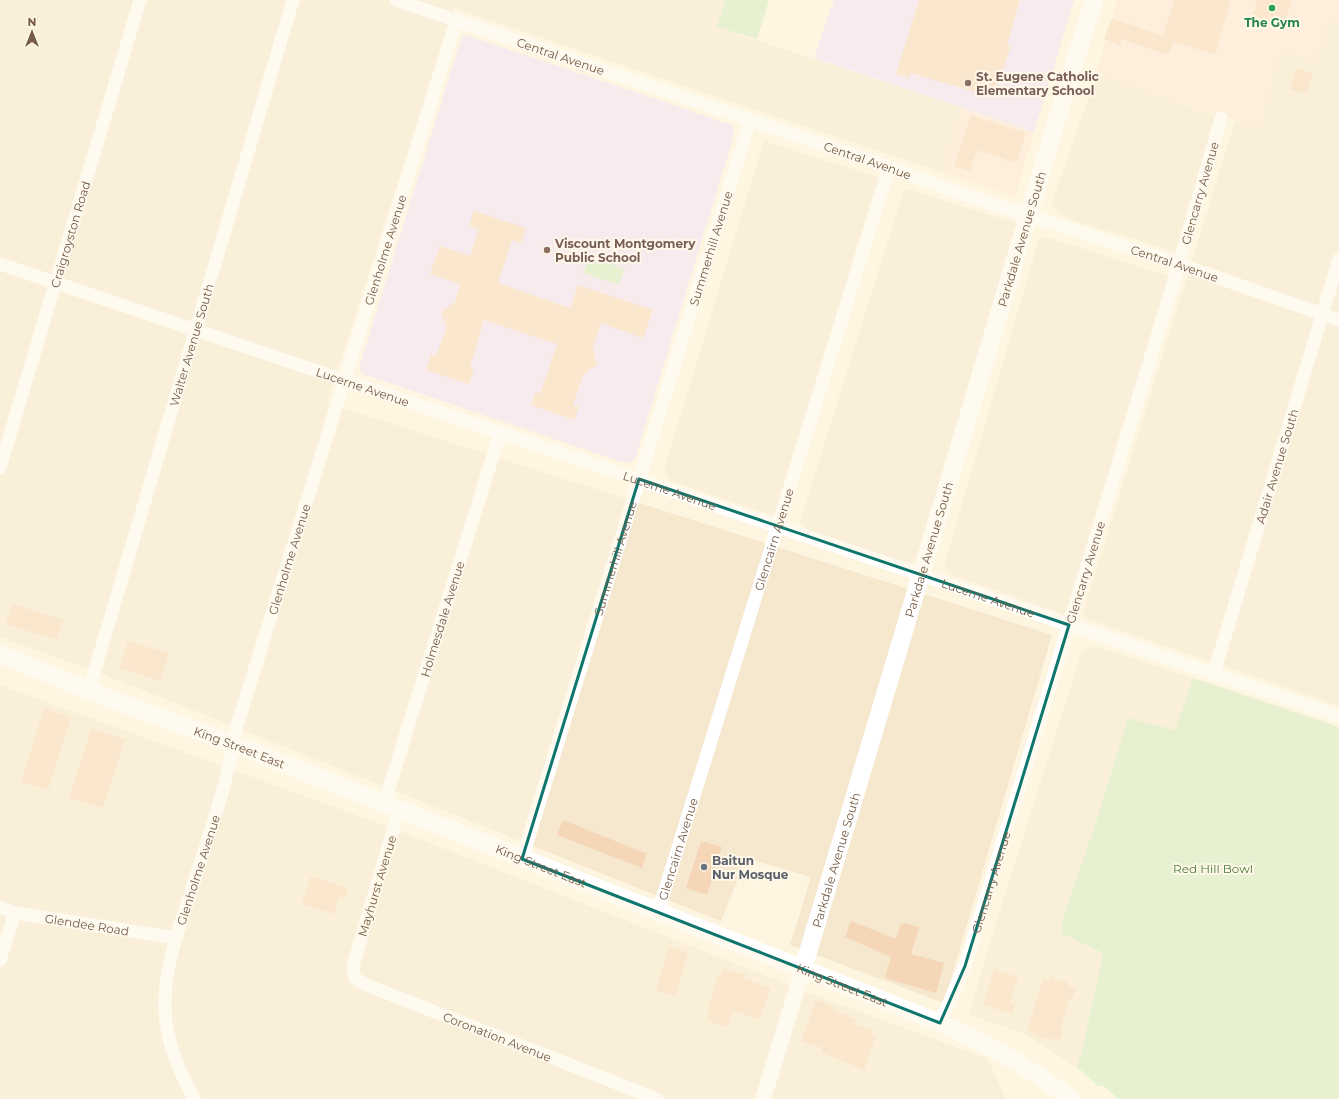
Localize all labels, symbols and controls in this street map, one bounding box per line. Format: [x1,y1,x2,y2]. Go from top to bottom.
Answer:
marker: The Gym [1267,3,1277,13]
north arrow [12,12,52,52]
text: N [28,15,36,29]
place label: The Gym [1244,15,1300,30]
street label: Central Avenue [515,34,607,78]
place label: St. Eugene Catholic Elementary School [976,69,1099,98]
marker: St. Eugene Catholic Elementary School [963,78,973,88]
street label: Central Avenue [822,138,913,182]
street label: Glencarry Avenue [1178,140,1221,246]
street label: Parkdale Avenue South [994,169,1049,308]
street label: Craigroyston Road [47,179,93,289]
street label: Summerhill Avenue [686,189,735,308]
street label: Glenholme Avenue [361,193,409,307]
place label: Viscount Montgomery Public School [554,236,696,265]
street label: Central Avenue [1129,241,1221,285]
marker: Viscount Montgomery Public School [542,245,552,255]
street label: Walter Avenue South [166,282,216,408]
street label: Lucerne Avenue [314,364,412,409]
street label: Adair Avenue South [1252,407,1301,526]
street label: Lucerne Avenue [621,467,718,513]
street label: Parkdale Avenue South [901,480,956,619]
street label: Glencairn Avenue [751,486,796,592]
street label: Summerhill Avenue [590,499,640,617]
street label: Glenholme Avenue [264,502,313,616]
street label: Glencarry Avenue [1062,519,1108,625]
street label: Holmesdale Avenue [417,559,467,679]
street label: Lucerne Avenue [940,575,1037,620]
street label: King Street East [192,723,288,771]
street label: Parkdale Avenue South [808,790,863,929]
street label: Glencairn Avenue [655,796,700,902]
street label: Glenholme Avenue [173,813,223,927]
street label: Glencarry Avenue [968,829,1013,935]
street label: Mayhurst Avenue [354,834,400,938]
street label: King Street East [493,841,589,890]
place label: Baitun Nur Mosque [712,853,789,882]
park label: Red Hill Bowl [1173,861,1253,876]
marker: Baitun Nur Mosque [699,862,709,872]
street label: Glendee Road [44,910,130,938]
street label: King Street East [795,960,890,1009]
street label: Coronation Avenue [441,1008,554,1064]

